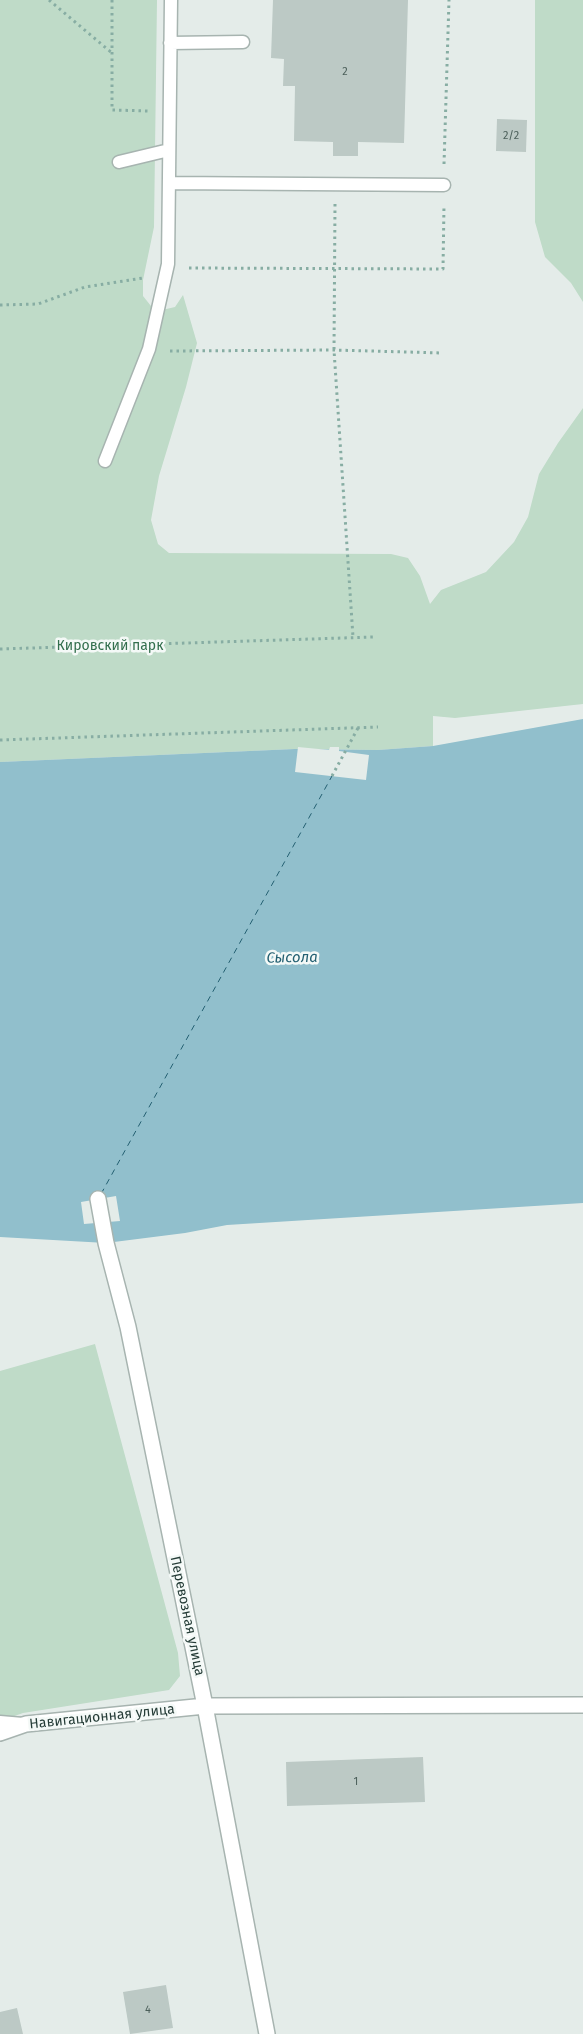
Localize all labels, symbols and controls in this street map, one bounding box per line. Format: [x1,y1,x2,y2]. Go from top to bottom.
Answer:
house number: 2 [342,65,348,79]
house number: 2/2 [503,129,519,143]
park label: Кировский парк [57,638,163,654]
water label: Сысола [266,949,318,967]
street label: Перевозная улица [166,1555,208,1677]
street label: Навигационная улица [29,1701,175,1733]
house number: 1 [354,1775,358,1789]
house number: 4 [145,2003,151,2017]

